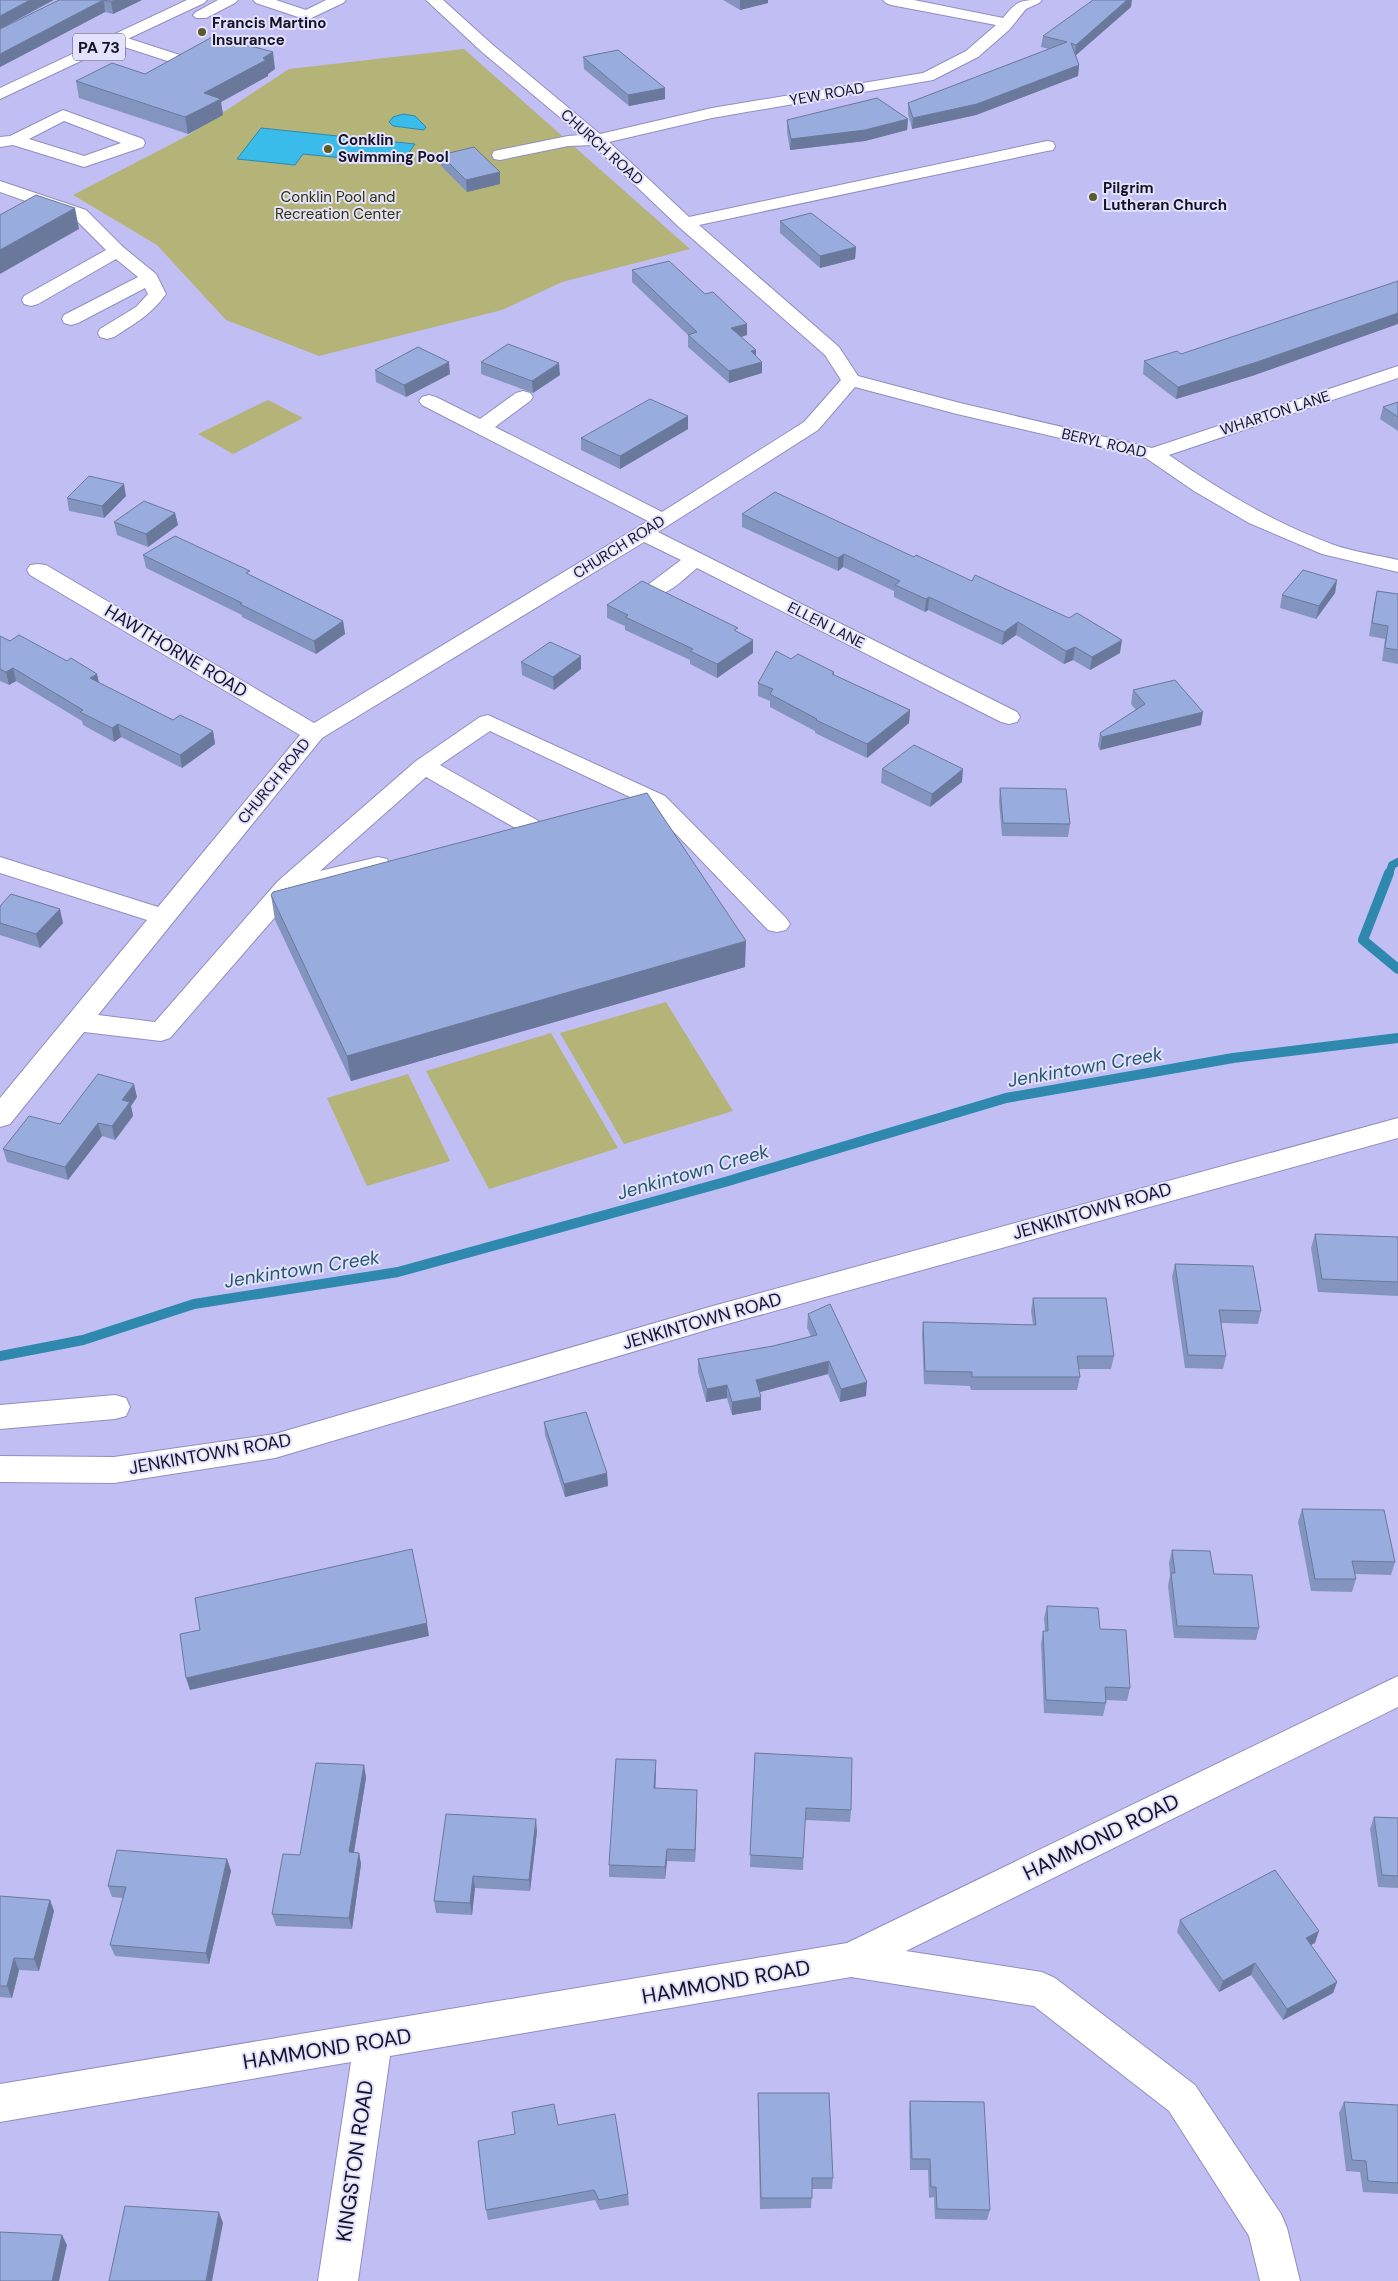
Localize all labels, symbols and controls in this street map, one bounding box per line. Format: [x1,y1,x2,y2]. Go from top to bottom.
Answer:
place label: Francis Martino Insurance [212,13,326,50]
marker: Francis Martino Insurance [196,26,208,38]
road number: PA 73 [73,34,125,61]
street label: YEW ROAD [788,78,866,110]
street label: CHURCH ROAD [556,105,648,189]
place label: Conklin Swimming Pool [338,130,449,167]
marker: Conklin Swimming Pool [322,143,334,155]
place label: Pilgrim Lutheran Church [1103,178,1227,215]
park label: Conklin Pool and Recreation Center [275,187,401,224]
marker: Pilgrim Lutheran Church [1087,191,1099,203]
street label: WHARTON LANE [1218,386,1332,440]
street label: BERYL ROAD [1060,424,1148,462]
street label: CHURCH ROAD [569,511,669,583]
street label: ELLEN LANE [784,597,868,653]
street label: HAWTHORNE ROAD [100,599,252,703]
street label: CHURCH ROAD [233,734,315,828]
water label: Jenkintown Creek [1006,1041,1165,1093]
water label: Jenkintown Creek [614,1138,772,1206]
street label: JENKINTOWN ROAD [1010,1177,1174,1245]
water label: Jenkintown Creek [223,1244,382,1294]
street label: JENKINTOWN ROAD [620,1287,784,1355]
street label: JENKINTOWN ROAD [127,1428,293,1480]
street label: HAMMOND ROAD [1018,1787,1184,1887]
street label: HAMMOND ROAD [640,1953,812,2011]
street label: HAMMOND ROAD [241,2022,413,2076]
street label: KINGSTON ROAD [330,2078,380,2244]

